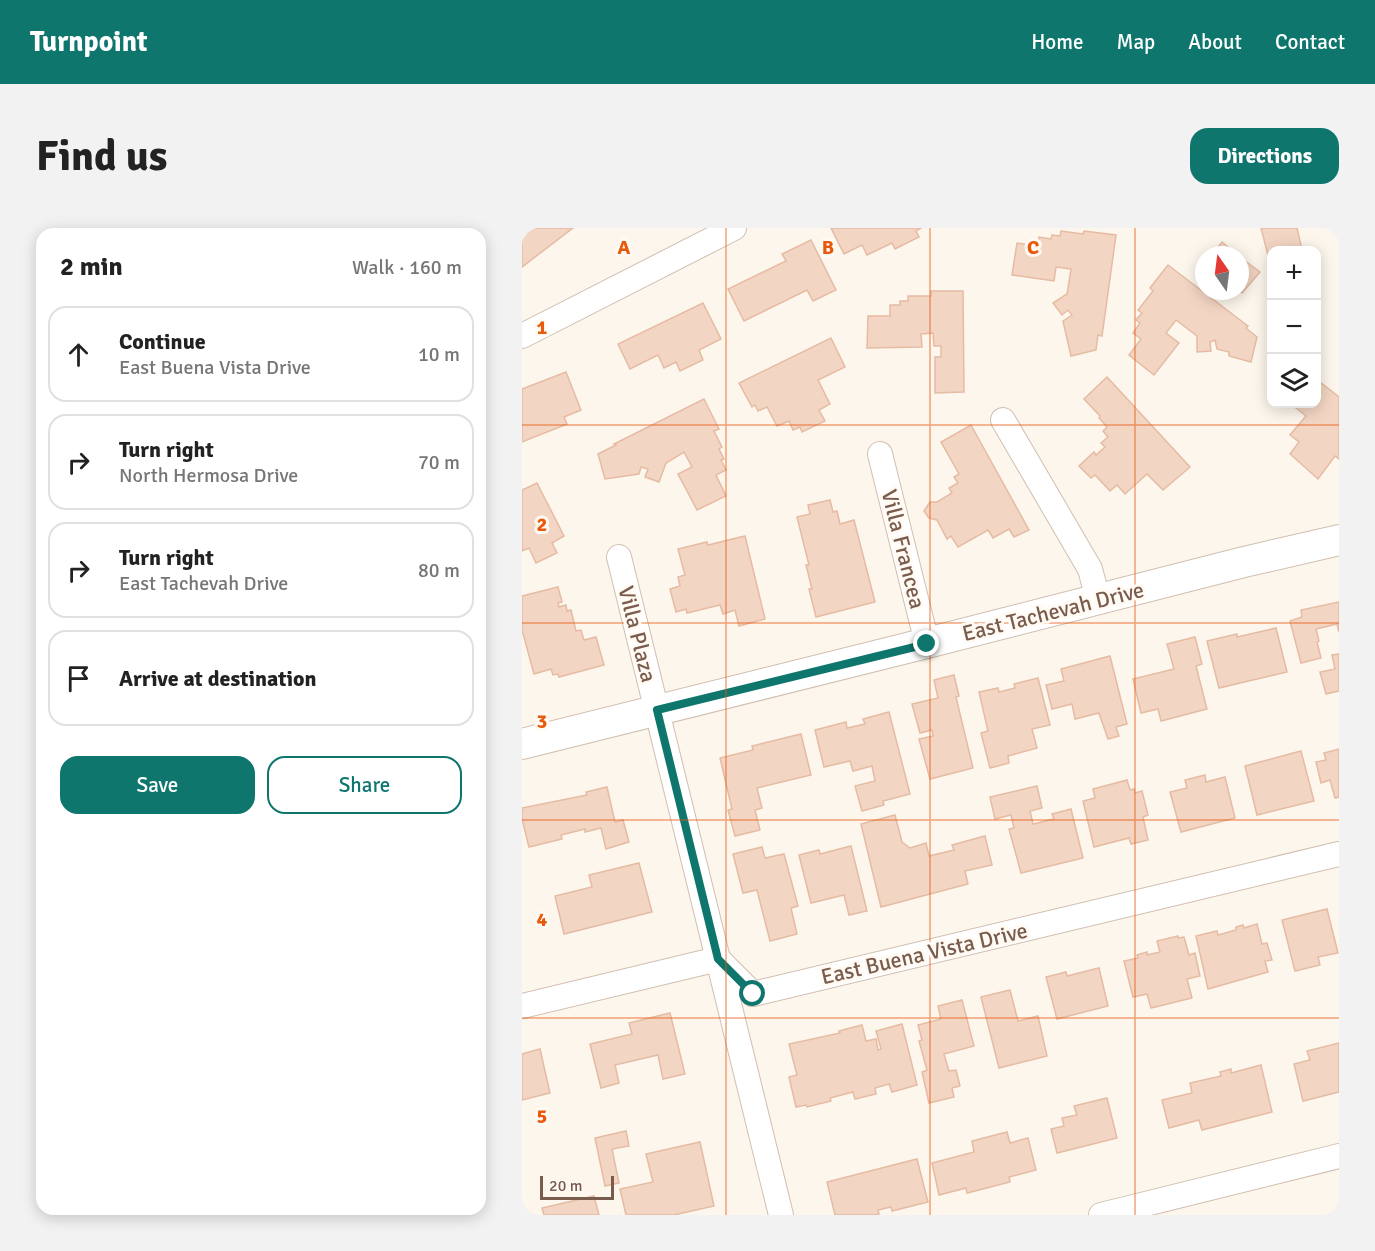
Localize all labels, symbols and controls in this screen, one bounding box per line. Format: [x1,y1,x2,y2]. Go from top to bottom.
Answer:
text: Turnpoint [30,25,147,59]
text: Home [1031,29,1084,55]
text: Map [1117,29,1155,55]
text: About [1188,29,1242,55]
text: Contact [1275,29,1345,55]
button: Directions [1190,128,1339,184]
text: Find us [36,131,167,182]
text: A [618,235,631,260]
text: B [822,235,834,260]
text: C [1027,235,1039,260]
north arrow [1195,246,1249,300]
map controls [1267,246,1321,408]
button: + [1267,246,1321,300]
text: 2 min [60,251,123,283]
text: Walk · 160 m [352,255,462,280]
button: − [1267,300,1321,354]
text: 1 [537,315,548,340]
text: Continue [119,328,206,355]
icon: ahead [62,338,95,371]
text: 10 m [418,342,460,367]
button: layers [1267,354,1321,408]
text: East Buena Vista Drive [119,355,311,380]
text: Turn right [119,436,214,463]
icon: right [62,446,95,479]
text: 70 m [418,450,460,475]
text: North Hermosa Drive [119,463,298,488]
street label: Villa Francea [876,487,931,611]
text: 2 [537,512,547,537]
text: Turn right [119,544,214,571]
icon: right [62,554,95,587]
text: 80 m [418,558,460,583]
text: East Tachevah Drive [119,571,288,596]
street label: East Tachevah Drive [960,576,1147,647]
street label: Villa Plaza [613,583,663,685]
route end [913,630,939,656]
icon: arrive [62,662,95,695]
text: Arrive at destination [119,665,316,692]
text: 3 [537,709,547,734]
button: Save [60,756,255,814]
button: Share [267,756,462,814]
text: 4 [537,907,548,932]
street label: East Buena Vista Drive [818,917,1030,990]
route start [739,980,765,1006]
text: 5 [537,1104,547,1129]
scale bar [540,1173,614,1200]
text: 20 m [549,1176,583,1196]

